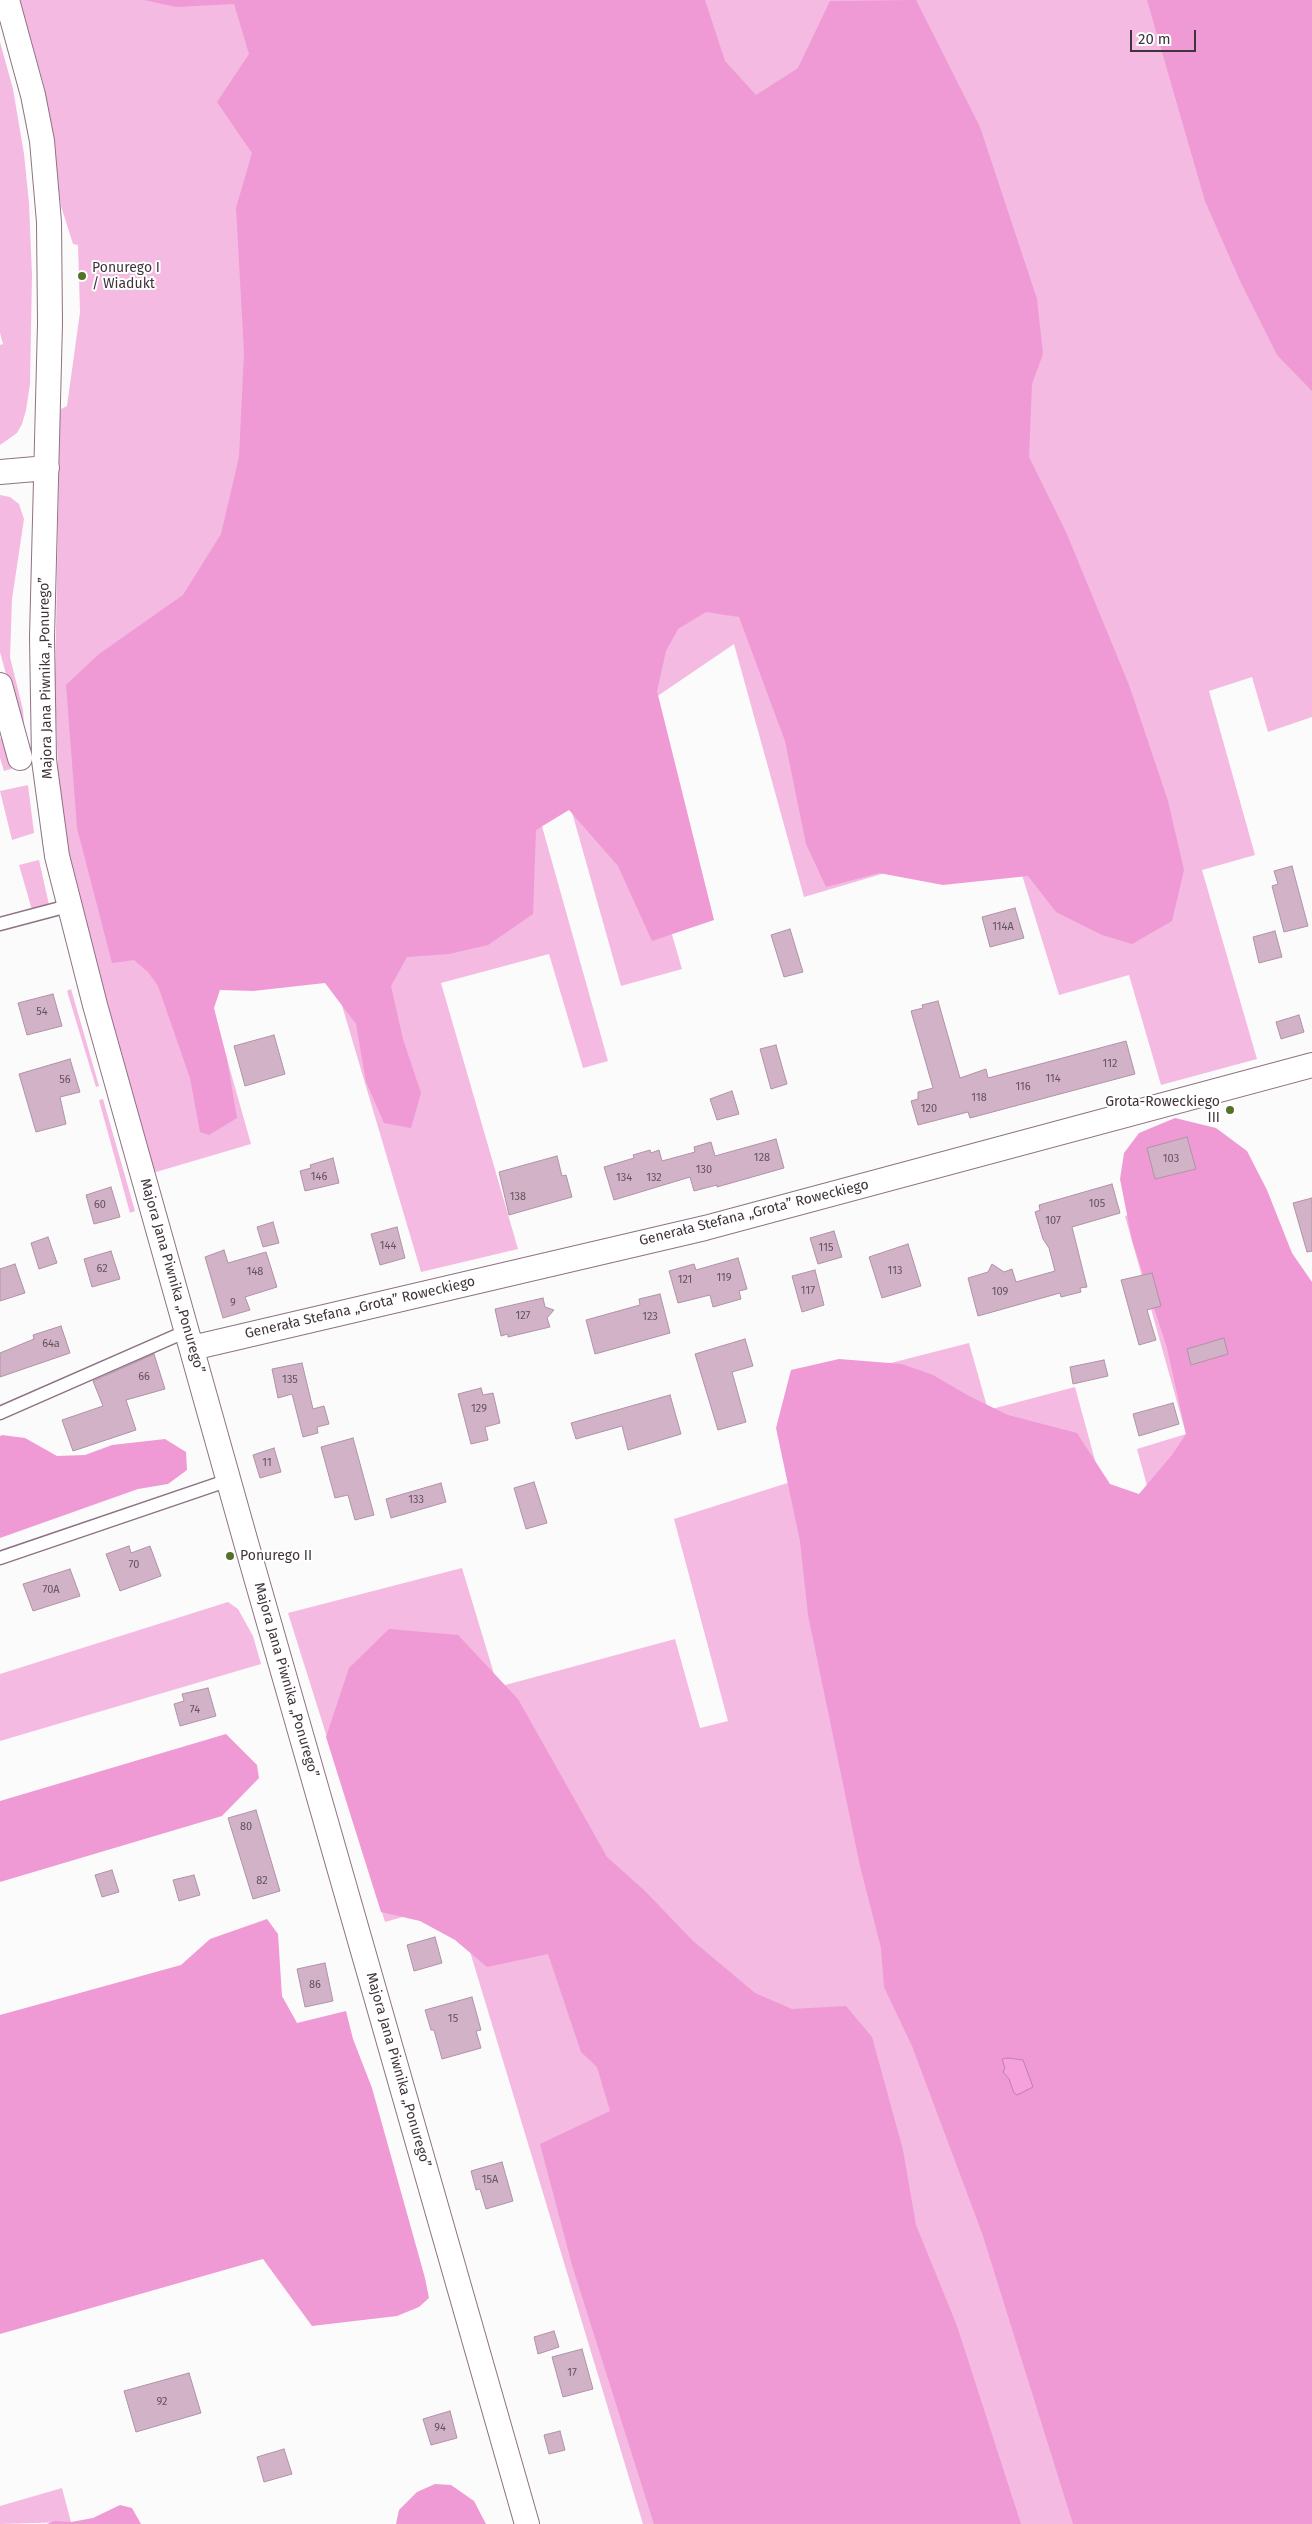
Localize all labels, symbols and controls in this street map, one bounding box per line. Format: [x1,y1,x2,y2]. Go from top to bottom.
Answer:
scale bar [1132,20,1198,52]
text: 20 m [1138,30,1171,48]
place label: Ponurego I / Wiadukt [92,260,160,292]
marker: Ponurego I / Wiadukt [76,270,88,282]
street label: Majora Jana Piwnika „Ponurego” [36,577,56,779]
house number: 114A [992,920,1014,934]
house number: 54 [36,1005,48,1019]
house number: 112 [1103,1057,1117,1071]
house number: 114 [1045,1072,1061,1086]
house number: 56 [59,1073,71,1087]
house number: 116 [1015,1080,1031,1094]
house number: 118 [971,1091,987,1105]
place label: Grota-Roweckiego III [1105,1094,1220,1126]
house number: 120 [921,1102,937,1116]
marker: Grota-Roweckiego III [1224,1104,1236,1116]
house number: 128 [754,1151,770,1165]
house number: 103 [1163,1152,1179,1166]
house number: 130 [696,1163,712,1177]
house number: 146 [311,1170,327,1184]
house number: 134 [616,1171,632,1185]
house number: 132 [646,1171,662,1185]
street label: Generała Stefana „Grota” Roweckiego [638,1176,870,1250]
street label: Majora Jana Piwnika „Ponurego” [136,1177,208,1375]
house number: 138 [510,1190,526,1204]
house number: 105 [1089,1197,1105,1211]
house number: 60 [94,1198,106,1212]
house number: 107 [1045,1214,1061,1228]
house number: 144 [380,1239,396,1253]
house number: 115 [819,1241,833,1255]
house number: 62 [96,1262,108,1276]
house number: 113 [888,1264,902,1278]
house number: 148 [247,1265,263,1279]
house number: 119 [716,1271,732,1285]
street label: Generała Stefana „Grota” Roweckiego [243,1273,477,1343]
house number: 121 [678,1273,692,1287]
house number: 117 [801,1284,815,1298]
house number: 109 [992,1285,1008,1299]
house number: 9 [230,1296,236,1310]
house number: 127 [516,1309,530,1323]
house number: 123 [642,1310,658,1324]
house number: 64a [42,1337,60,1351]
house number: 66 [138,1370,150,1384]
house number: 135 [282,1373,298,1387]
house number: 129 [471,1402,487,1416]
house number: 11 [262,1456,272,1470]
house number: 133 [408,1493,424,1507]
place label: Ponurego II [240,1548,312,1564]
marker: Ponurego II [224,1550,236,1562]
house number: 70 [129,1558,139,1572]
street label: Majora Jana Piwnika „Ponurego” [250,1581,322,1779]
house number: 70A [42,1583,60,1597]
house number: 74 [190,1703,200,1717]
house number: 80 [240,1820,252,1834]
house number: 82 [256,1874,268,1888]
street label: Majora Jana Piwnika „Ponurego” [362,1971,434,2169]
house number: 86 [309,1978,321,1992]
house number: 15 [448,2012,458,2026]
house number: 15A [482,2173,498,2187]
house number: 17 [567,2366,577,2380]
house number: 92 [157,2395,167,2409]
house number: 94 [434,2421,446,2435]

